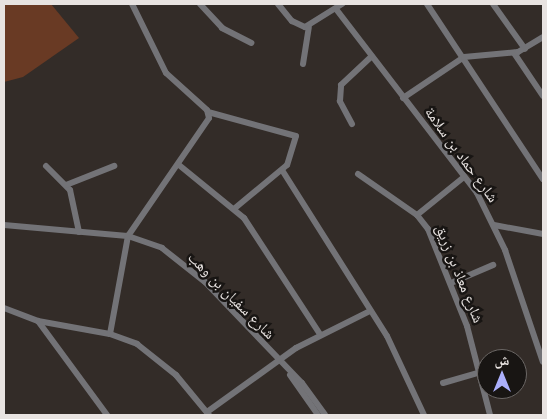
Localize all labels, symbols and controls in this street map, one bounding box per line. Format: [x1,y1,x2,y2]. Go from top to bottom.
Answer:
street label: شارع حماد بن سلامة [420,104,502,206]
street label: شارع معاذ بن زريق [431,222,487,326]
street label: شارع سفيان بن وهب [184,249,278,343]
north arrow [477,349,527,399]
text: ش [495,350,509,370]

